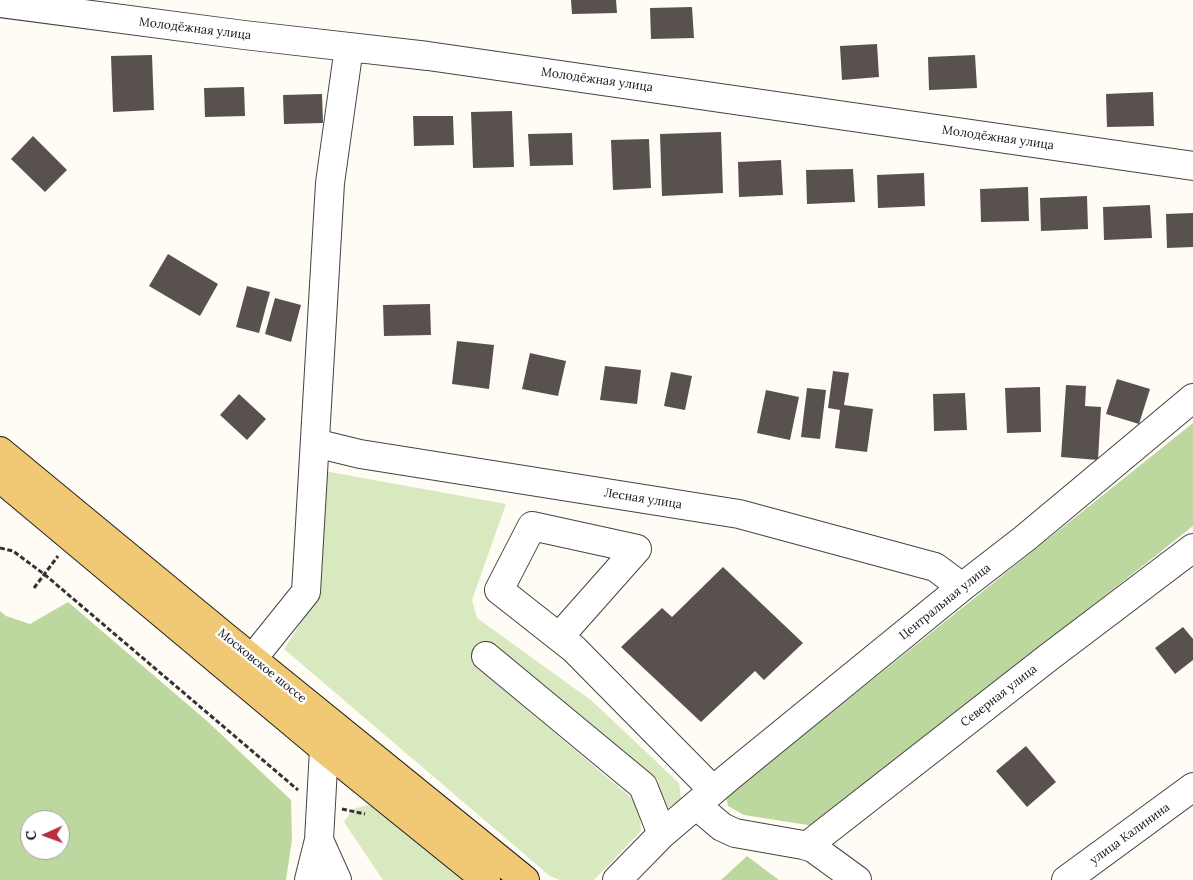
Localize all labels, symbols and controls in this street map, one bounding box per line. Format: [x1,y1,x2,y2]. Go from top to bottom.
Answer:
street label: Молодёжная улица [138,15,252,43]
street label: Молодёжная улица [540,65,654,95]
street label: Молодёжная улица [941,123,1055,153]
street label: Лесная улица [603,486,683,512]
street label: Центральная улица [896,561,994,643]
street label: Московское шоссе [215,626,309,706]
street label: Северная улица [958,662,1040,730]
street label: улица Калинина [1087,800,1173,868]
north arrow [20,810,70,860]
text: С [22,830,40,841]

